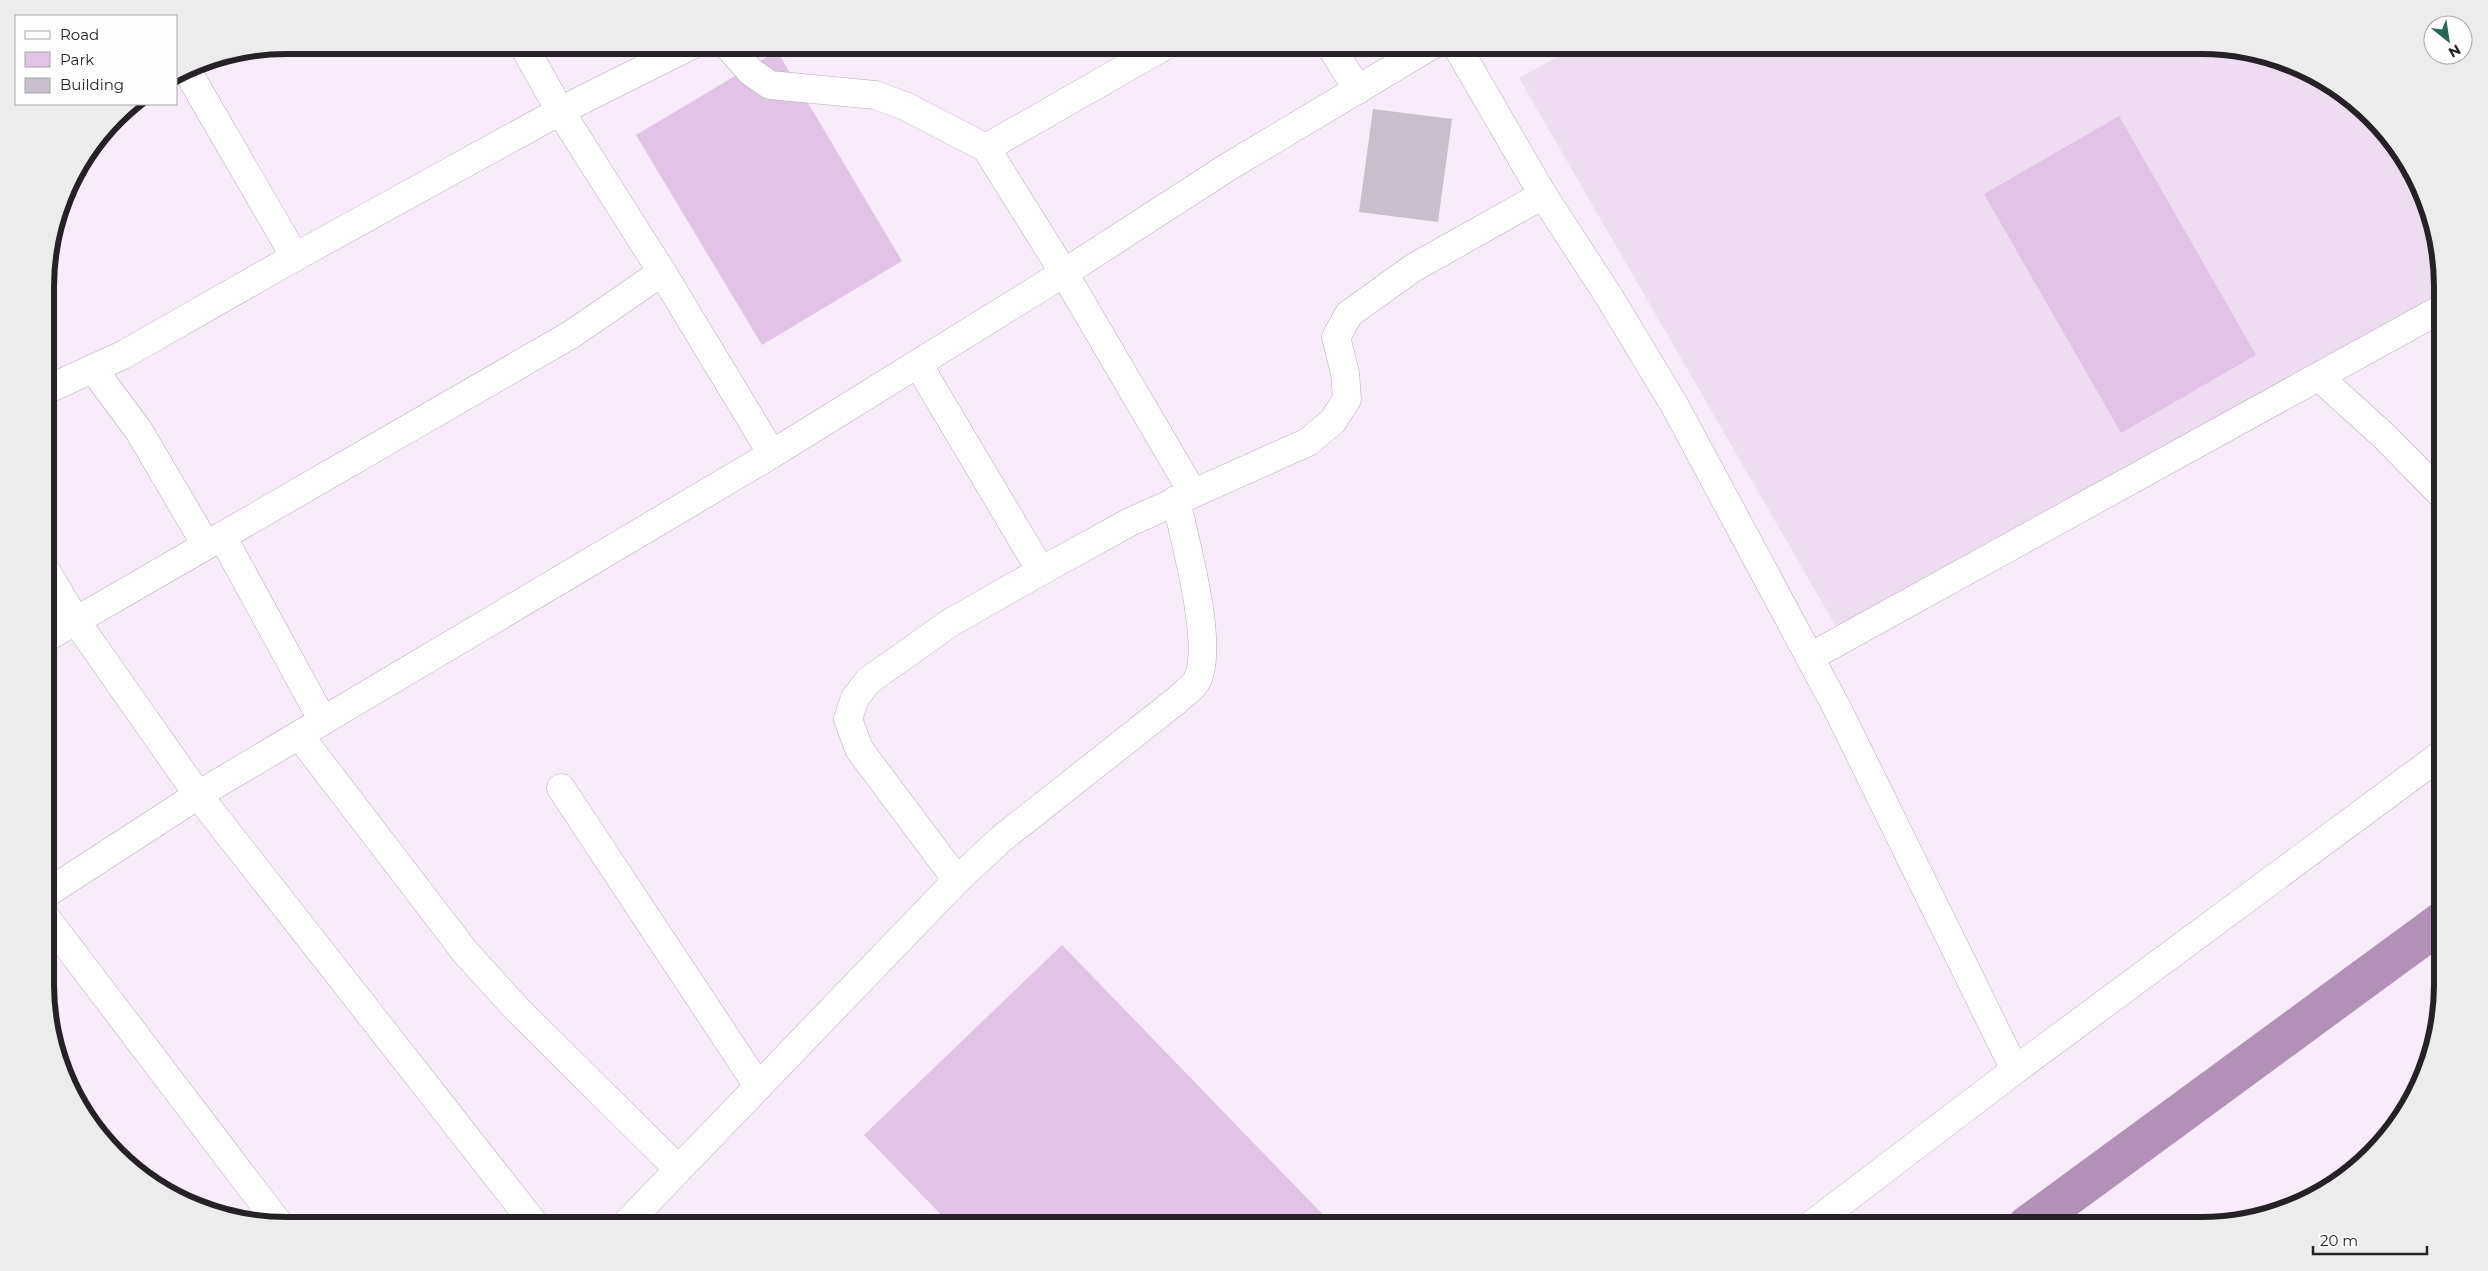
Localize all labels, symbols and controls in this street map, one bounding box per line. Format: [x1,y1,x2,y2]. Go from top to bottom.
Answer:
legend [15,15,178,105]
north arrow [2423,15,2473,65]
text: Road [60,25,99,44]
text: N [2445,41,2464,62]
text: Park [60,50,94,69]
text: Building [60,75,124,94]
scale bar [2313,1224,2427,1256]
text: 20 m [2320,1231,2358,1250]

